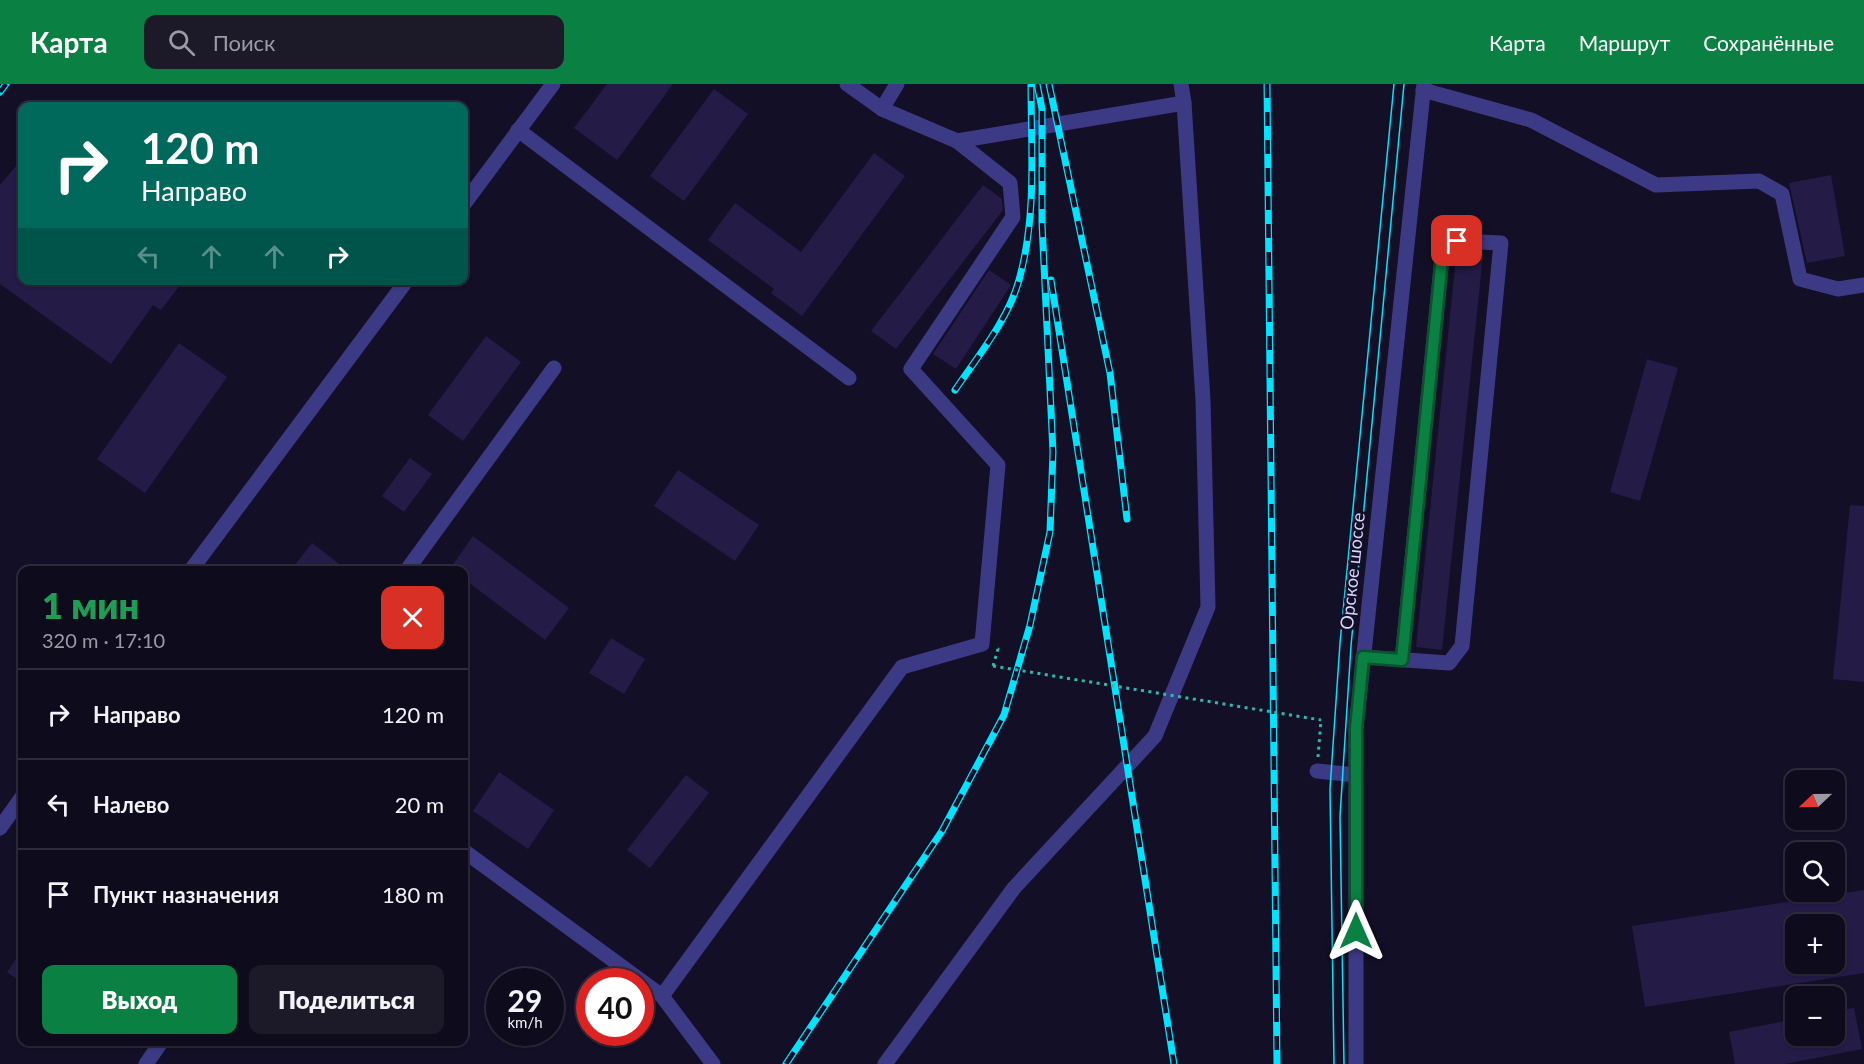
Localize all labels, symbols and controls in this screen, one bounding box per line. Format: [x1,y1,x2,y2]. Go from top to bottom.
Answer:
search box [144,15,564,69]
text: Карта [30,25,108,59]
icon: search [165,26,198,59]
text: Поиск [213,29,276,56]
text: Карта [1489,30,1546,55]
text: Маршрут [1579,30,1670,55]
text: Сохранённые [1703,30,1834,55]
text: 120 m [141,123,259,173]
icon: right [42,126,120,204]
text: Направо [141,174,247,207]
pin [1431,215,1482,266]
icon: arrive [1440,224,1473,257]
icon: left [132,240,165,273]
icon: ahead [195,240,228,273]
icon: ahead [258,240,291,273]
icon: right [321,240,354,273]
street label: Орское шоссе [1335,511,1369,631]
text: 1 мин [42,583,139,627]
button: close [381,586,444,649]
text: 320 m · 17:10 [42,628,165,652]
icon: right [42,698,75,731]
text: Направо [93,701,181,728]
text: 120 m [382,701,444,728]
north arrow [1785,770,1845,830]
map controls [1785,770,1845,1046]
icon: left [42,788,75,821]
text: Налево [93,791,169,818]
text: 20 m [395,791,444,818]
button: search [1785,842,1845,902]
icon: arrive [42,878,75,911]
text: Пункт назначения [93,881,279,908]
text: 180 m [382,881,444,908]
position arrow [1324,899,1388,963]
button: + [1785,914,1845,974]
button: Выход [42,965,237,1034]
button: Поделиться [249,965,444,1034]
speed limit sign: 40 [576,968,654,1046]
text: 29 [508,982,542,1018]
button: − [1785,986,1845,1046]
text: km/h [507,1013,543,1031]

